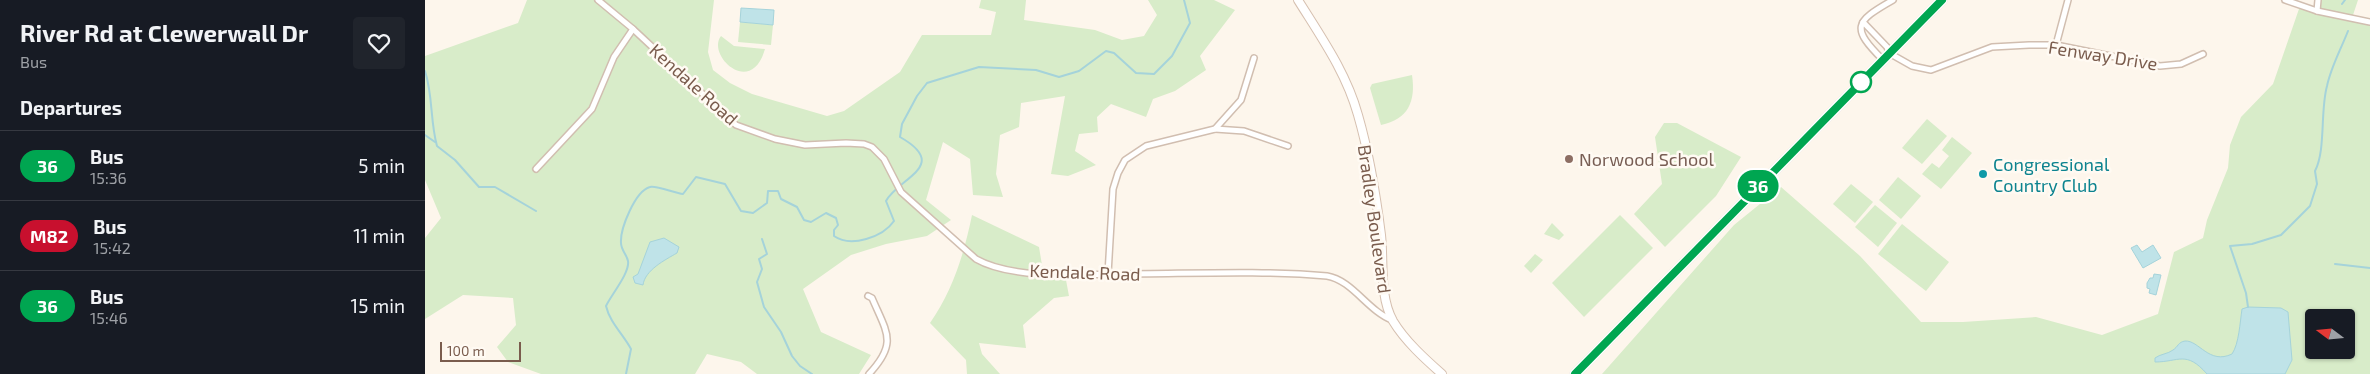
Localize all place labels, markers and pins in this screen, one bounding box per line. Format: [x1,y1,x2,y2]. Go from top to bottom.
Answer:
unlabelled marker [1850,71,1872,93]
place label: Norwood School [1579,148,1714,170]
marker: Norwood School [1563,153,1575,165]
place label: Congressional Country Club [1993,153,2110,196]
marker: Congressional Country Club [1977,168,1989,180]

